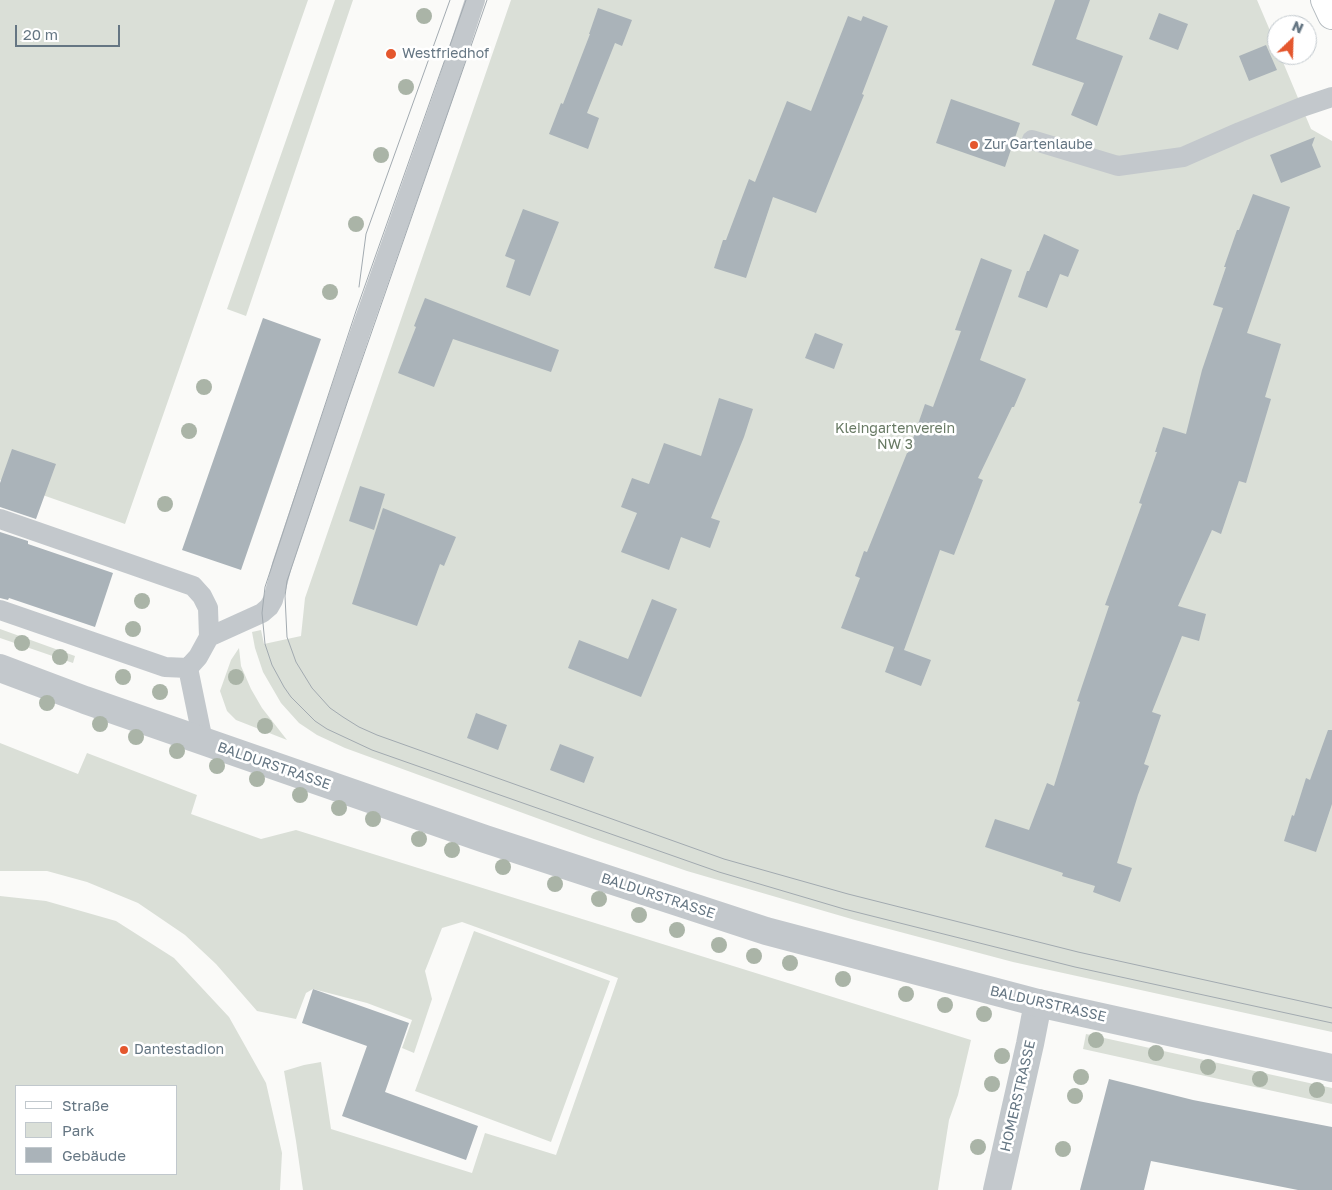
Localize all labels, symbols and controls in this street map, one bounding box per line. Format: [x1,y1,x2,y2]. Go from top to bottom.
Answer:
scale bar [18,15,122,47]
north arrow [1267,15,1317,65]
text: N [1290,17,1306,37]
text: 20 m [23,25,58,43]
place label: Westfriedhof [402,46,489,62]
marker: Westfriedhof [384,47,398,61]
place label: Zur Gartenlaube [984,137,1093,153]
marker: Zur Gartenlaube [968,139,980,151]
park label: Kleingartenverein NW 3 [835,421,955,454]
street label: BALDURSTRASSE [215,739,333,793]
street label: BALDURSTRASSE [599,870,717,922]
street label: BALDURSTRASSE [988,982,1108,1026]
street label: HOMERSTRASSE [997,1039,1039,1153]
place label: Dantestadion [134,1042,224,1058]
marker: Dantestadion [118,1044,130,1056]
legend [15,1085,178,1175]
text: Straße [62,1096,109,1114]
text: Park [62,1121,94,1139]
text: Gebäude [62,1146,126,1164]

